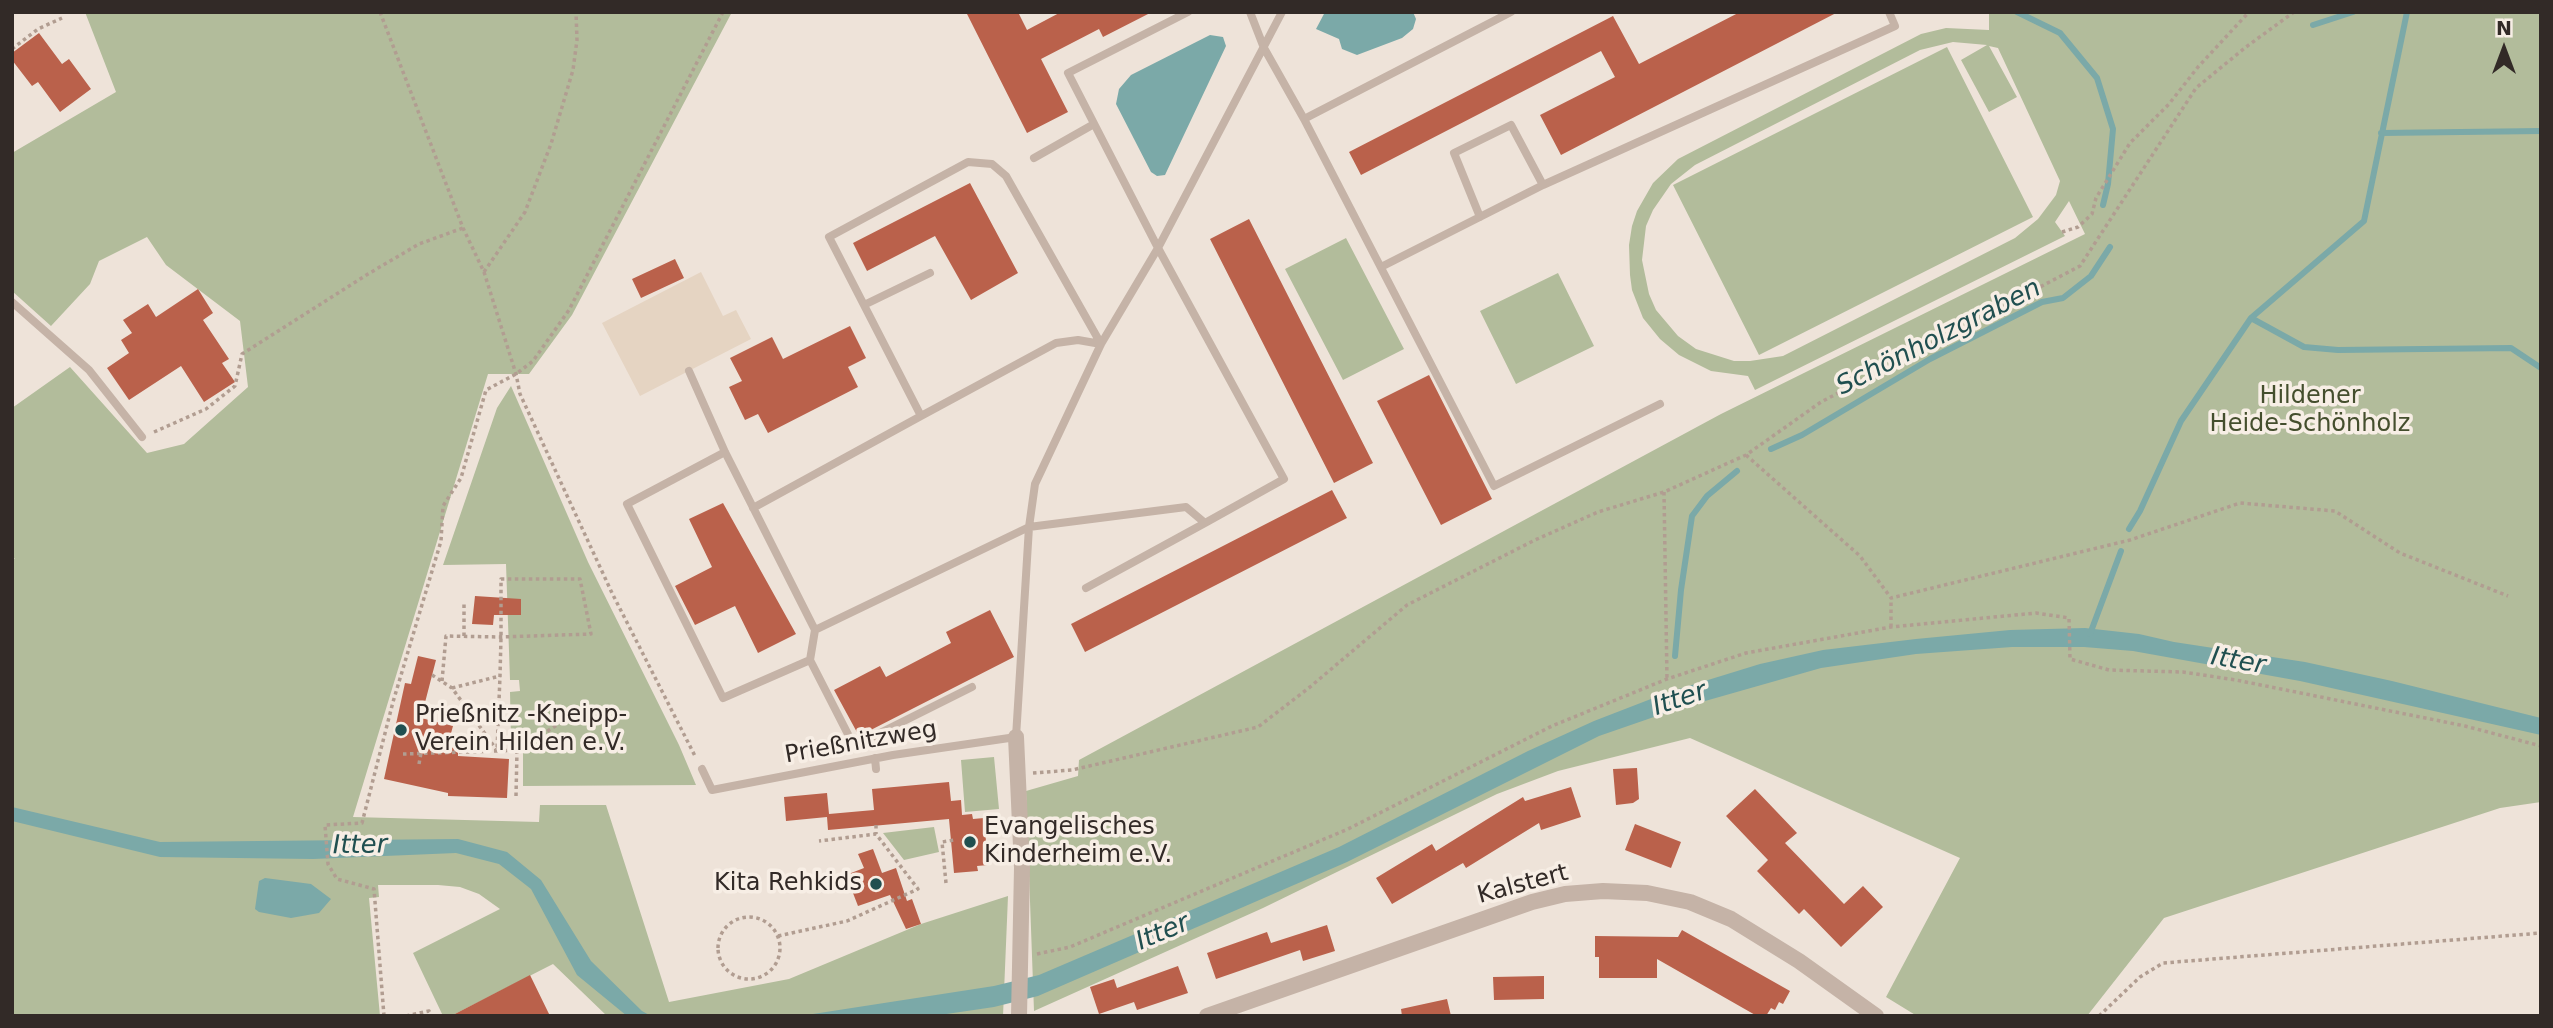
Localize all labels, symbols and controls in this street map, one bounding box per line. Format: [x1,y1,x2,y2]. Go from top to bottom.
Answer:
north arrow [2469,14,2539,84]
text: N [2496,17,2512,39]
water label: Schönholzgraben [1832,273,2046,403]
park label: Hildener Heide-Schönholz [2210,383,2410,439]
water label: Itter [2208,642,2268,682]
water label: Itter [1649,676,1711,724]
place label: Prießnitz -Kneipp- Verein Hilden e.V. [415,702,627,758]
street label: Prießnitzweg [783,715,939,771]
marker: Prießnitz -Kneipp- Verein Hilden e.V. [393,722,409,738]
place label: Evangelisches Kinderheim e.V. [984,814,1172,870]
water label: Itter [332,830,388,862]
marker: Evangelisches Kinderheim e.V. [962,834,978,850]
street label: Kalstert [1475,859,1571,911]
place label: Kita Rehkids [714,870,862,898]
marker: Kita Rehkids [868,876,884,892]
water label: Itter [1132,908,1194,958]

